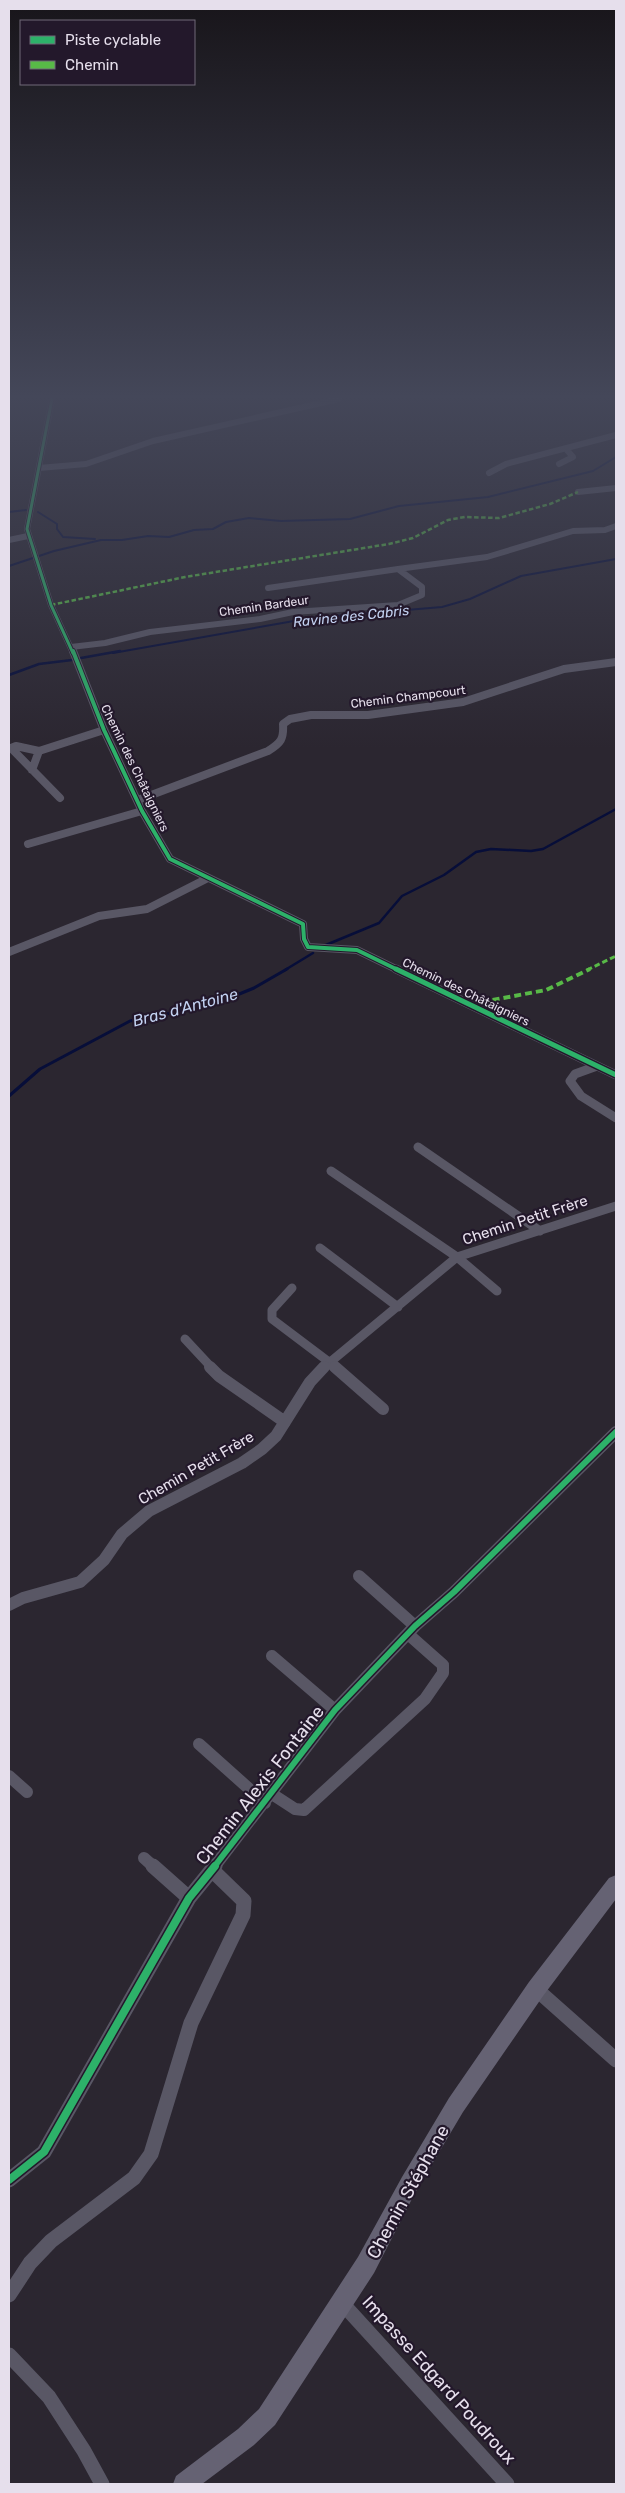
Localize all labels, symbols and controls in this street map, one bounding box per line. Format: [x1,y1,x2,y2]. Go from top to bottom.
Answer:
legend [20,20,195,85]
text: Piste cyclable [65,31,161,49]
text: Chemin [65,56,119,74]
street label: Chemin Bardeur [218,593,310,619]
water label: Ravine des Cabris [292,602,410,631]
street label: Chemin Champcourt [350,683,466,711]
street label: Chemin des Châtaigniers [98,702,172,834]
street label: Chemin des Châtaigniers [400,955,532,1029]
water label: Bras d'Antoine [130,984,240,1031]
street label: Chemin Petit Frère [460,1191,590,1249]
street label: Chemin Petit Frère [135,1428,257,1508]
street label: Chemin Alexis Fontaine [191,1701,329,1869]
street label: Chemin Stéphane [362,2121,454,2263]
street label: Impasse Edgard Poudroux [357,2291,521,2469]

